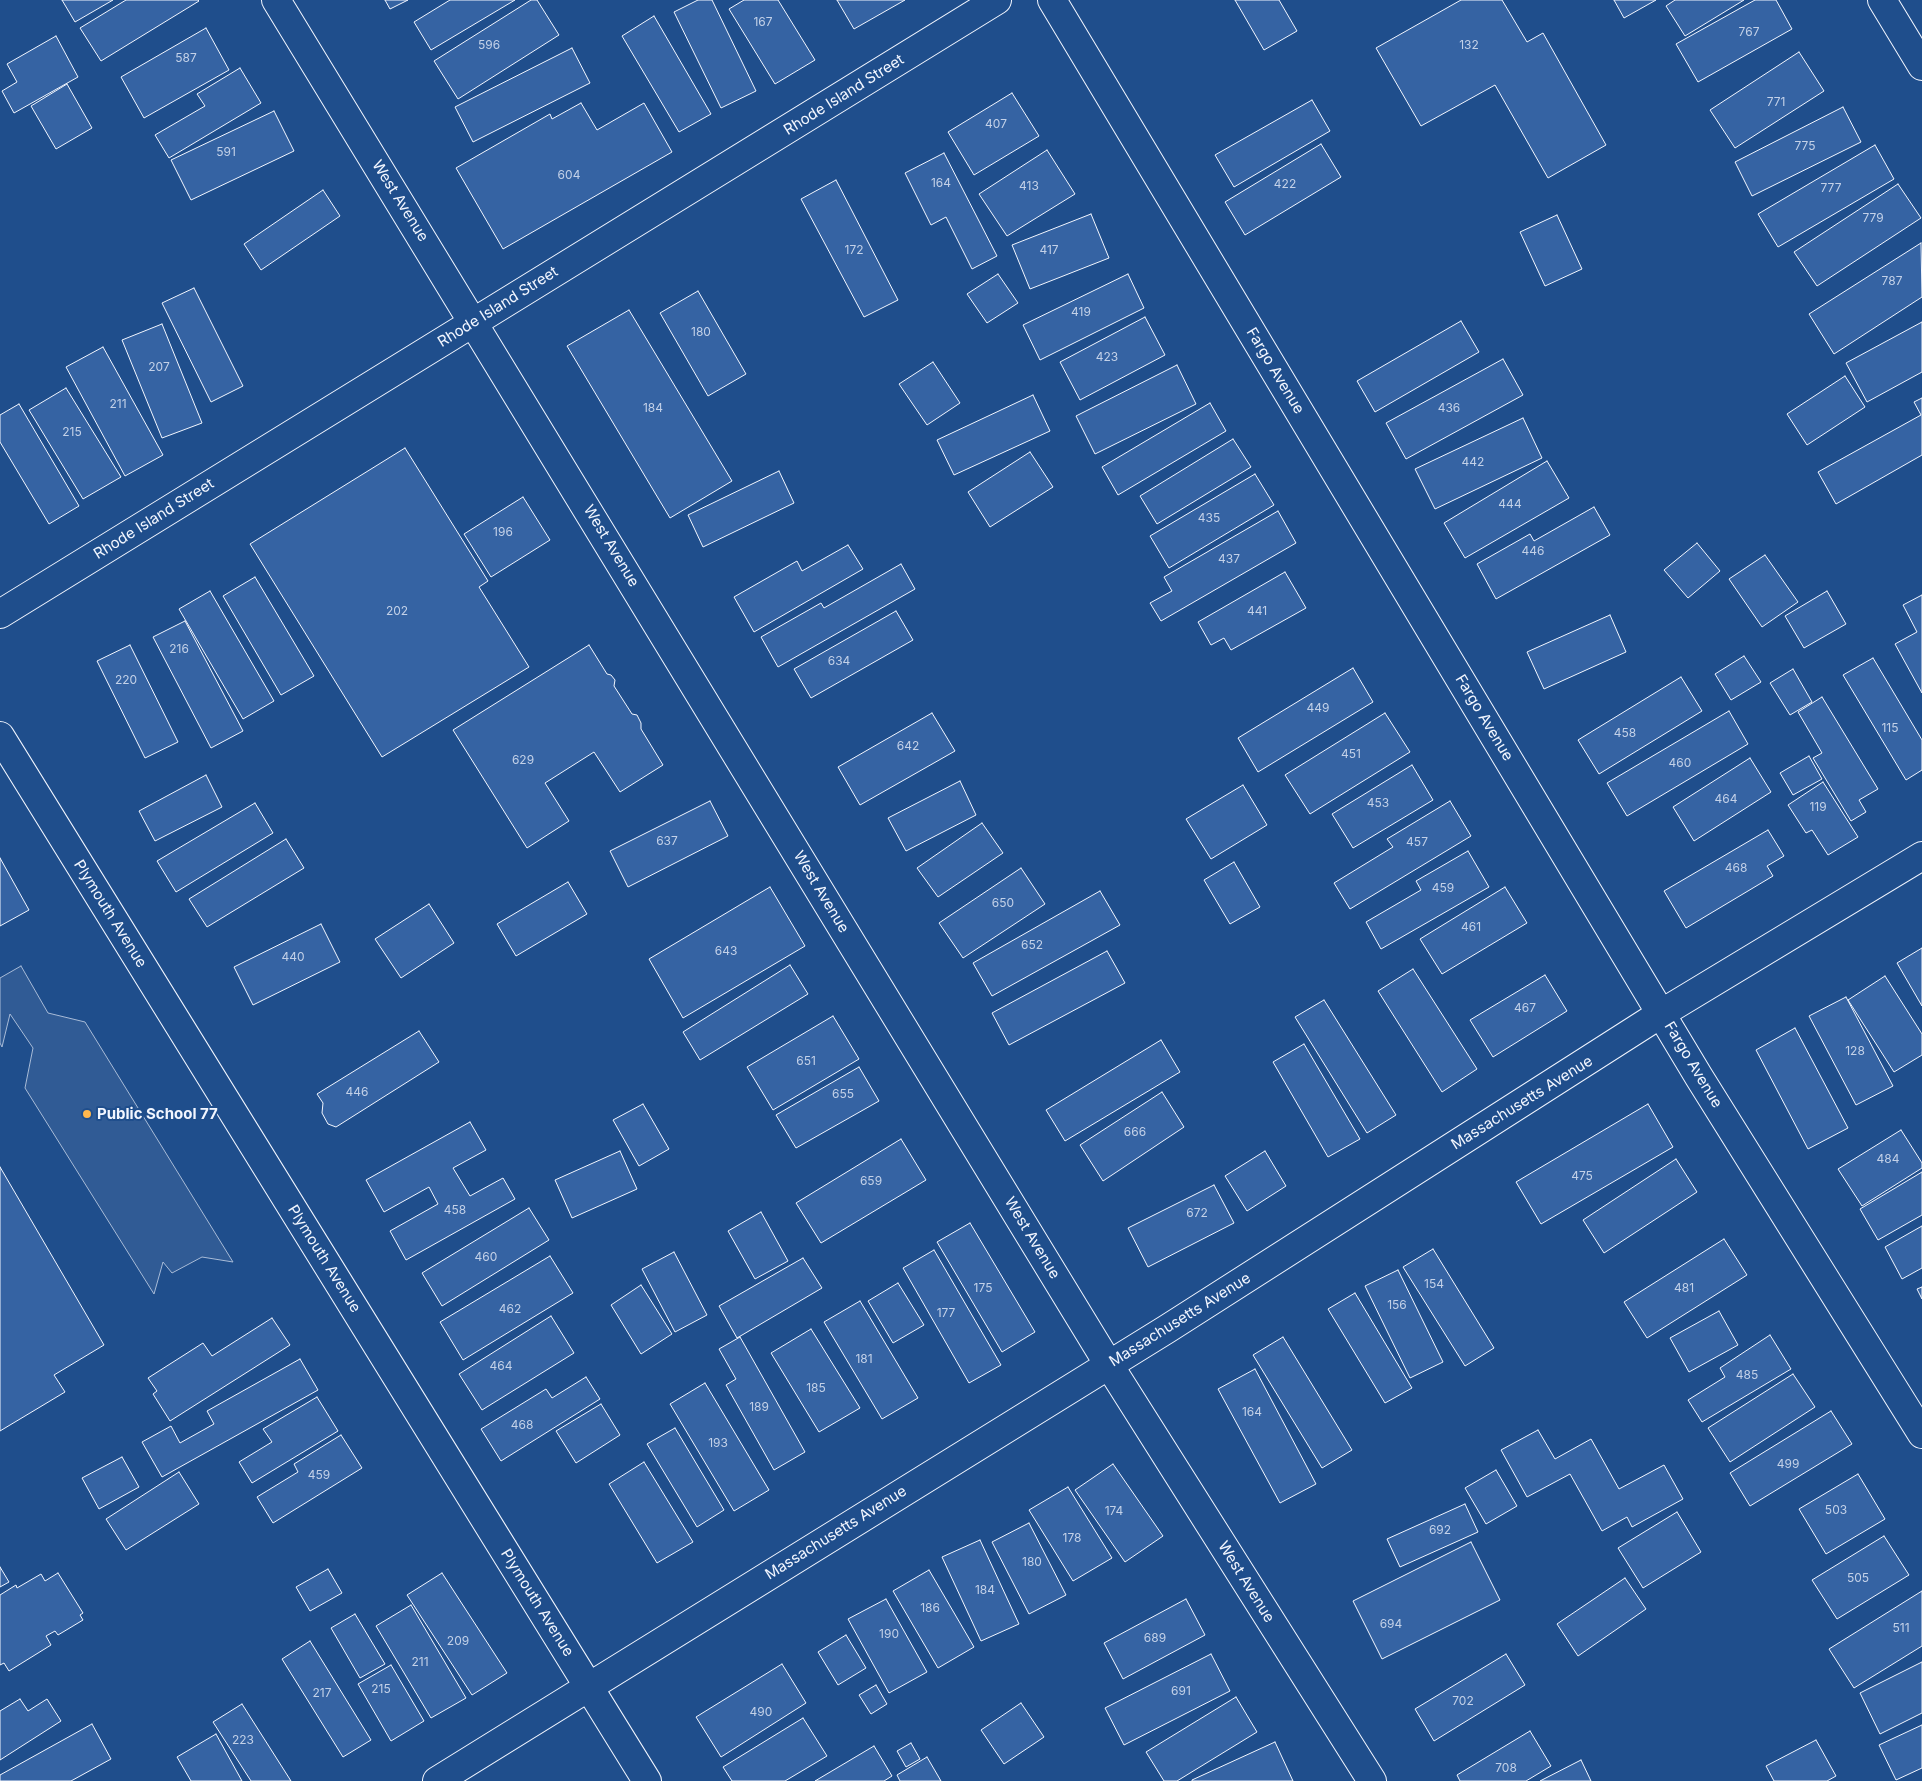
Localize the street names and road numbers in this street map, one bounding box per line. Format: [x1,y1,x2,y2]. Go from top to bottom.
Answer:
street label: Rhode Island Street [781,51,907,139]
street label: West Avenue [368,157,432,245]
street label: Rhode Island Street [435,263,561,351]
street label: Fargo Avenue [1242,325,1308,417]
street label: Rhode Island Street [91,475,217,563]
street label: West Avenue [579,502,643,590]
street label: Fargo Avenue [1451,672,1517,764]
street label: West Avenue [789,848,853,936]
street label: Plymouth Avenue [70,857,150,971]
street label: Fargo Avenue [1660,1019,1726,1111]
street label: Massachusetts Avenue [1448,1052,1596,1154]
street label: West Avenue [1000,1194,1064,1282]
street label: Plymouth Avenue [284,1202,364,1316]
street label: Massachusetts Avenue [1106,1269,1254,1371]
street label: Massachusetts Avenue [762,1482,910,1584]
street label: West Avenue [1214,1538,1278,1626]
street label: Plymouth Avenue [497,1546,577,1660]

